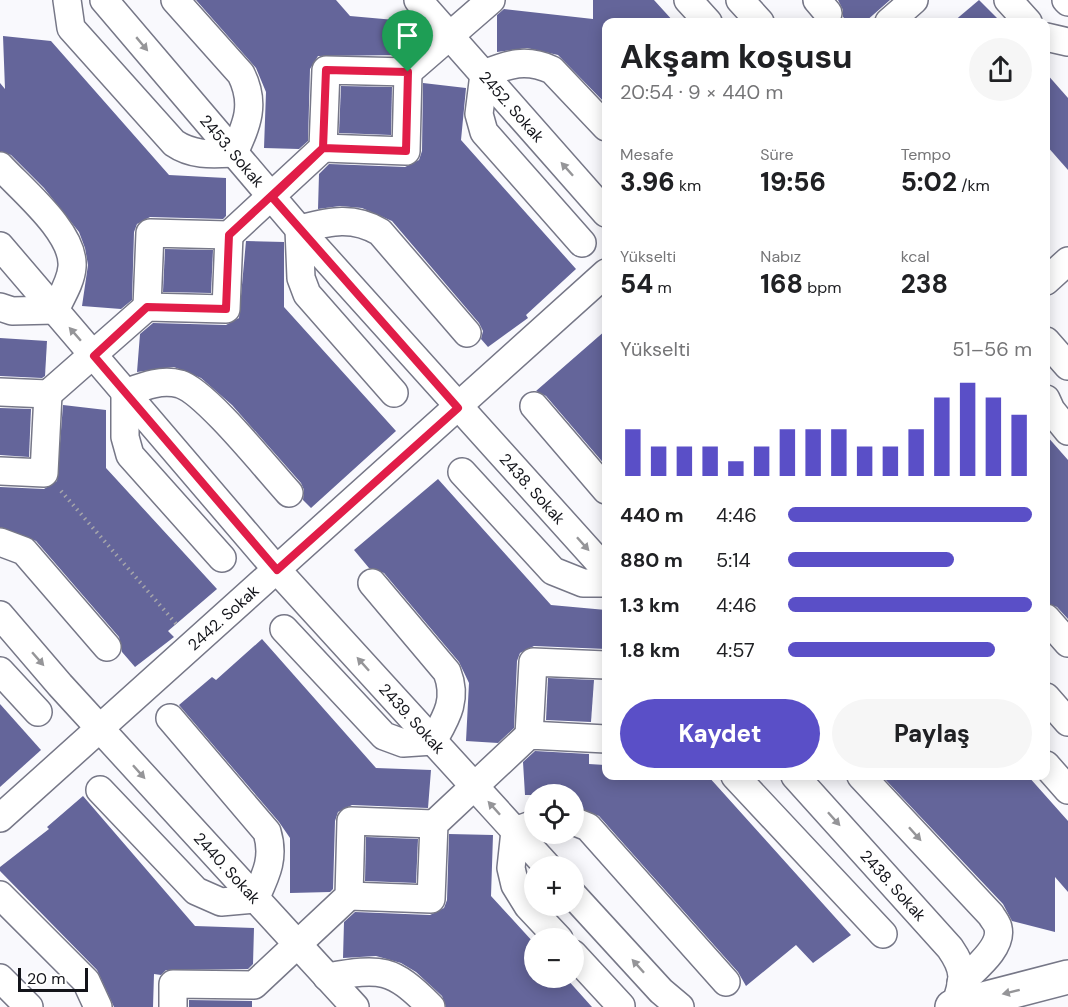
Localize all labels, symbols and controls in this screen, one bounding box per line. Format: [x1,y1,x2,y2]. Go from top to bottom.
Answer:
pin [382,10,433,72]
icon: arrive [391,19,424,52]
text: Akşam koşusu [620,35,853,78]
one-way arrow [135,37,149,52]
button: share [969,38,1032,101]
street label: 2452. Sokak [474,67,549,147]
text: 20:54 · 9 × 440 m [620,79,783,105]
street label: 2453. Sokak [195,110,269,192]
text: Mesafe [620,144,674,165]
text: Süre [760,144,793,165]
text: Tempo [901,144,951,165]
one-way arrow [561,162,574,177]
text: 3.96 [620,165,675,199]
text: 19:56 [760,165,826,199]
text: 5:02 [901,165,957,199]
text: km [675,175,701,196]
text: /km [957,175,990,196]
text: Yükselti [620,246,676,267]
text: Nabız [760,246,801,267]
text: kcal [901,246,930,267]
text: 54 [620,267,653,301]
text: 168 [760,267,803,301]
text: 238 [901,267,948,301]
text: m [653,277,672,298]
text: bpm [803,277,842,298]
one-way arrow [69,327,82,342]
text: Yükselti [620,336,690,362]
text: 51–56 m [952,336,1032,362]
street label: 2438. Sokak [495,449,570,529]
text: 440 m [620,502,684,528]
text: 4:46 [716,502,757,528]
one-way arrow [576,536,589,551]
text: 880 m [620,547,683,573]
text: 5:14 [716,547,751,573]
street label: 2442. Sokak [183,580,263,655]
text: 1.3 km [620,592,679,618]
text: 4:46 [716,592,757,618]
text: 1.8 km [620,637,680,663]
text: 4:57 [716,637,755,663]
one-way arrow [31,651,44,666]
one-way arrow [357,657,370,672]
street label: 2439. Sokak [374,679,449,758]
button: Kaydet [620,699,820,768]
button: Paylaş [832,699,1032,768]
one-way arrow [132,764,145,779]
map controls [524,784,584,988]
button: locate [524,784,584,844]
one-way arrow [487,801,501,816]
one-way arrow [827,811,840,826]
one-way arrow [908,826,921,841]
street label: 2440. Sokak [189,828,265,908]
street label: 2438. Sokak [855,845,931,926]
button: + [524,856,584,916]
button: − [524,928,584,988]
one-way arrow [632,959,646,973]
scale bar [18,965,88,992]
text: 20 m [27,968,66,989]
one-way arrow [1002,987,1021,997]

